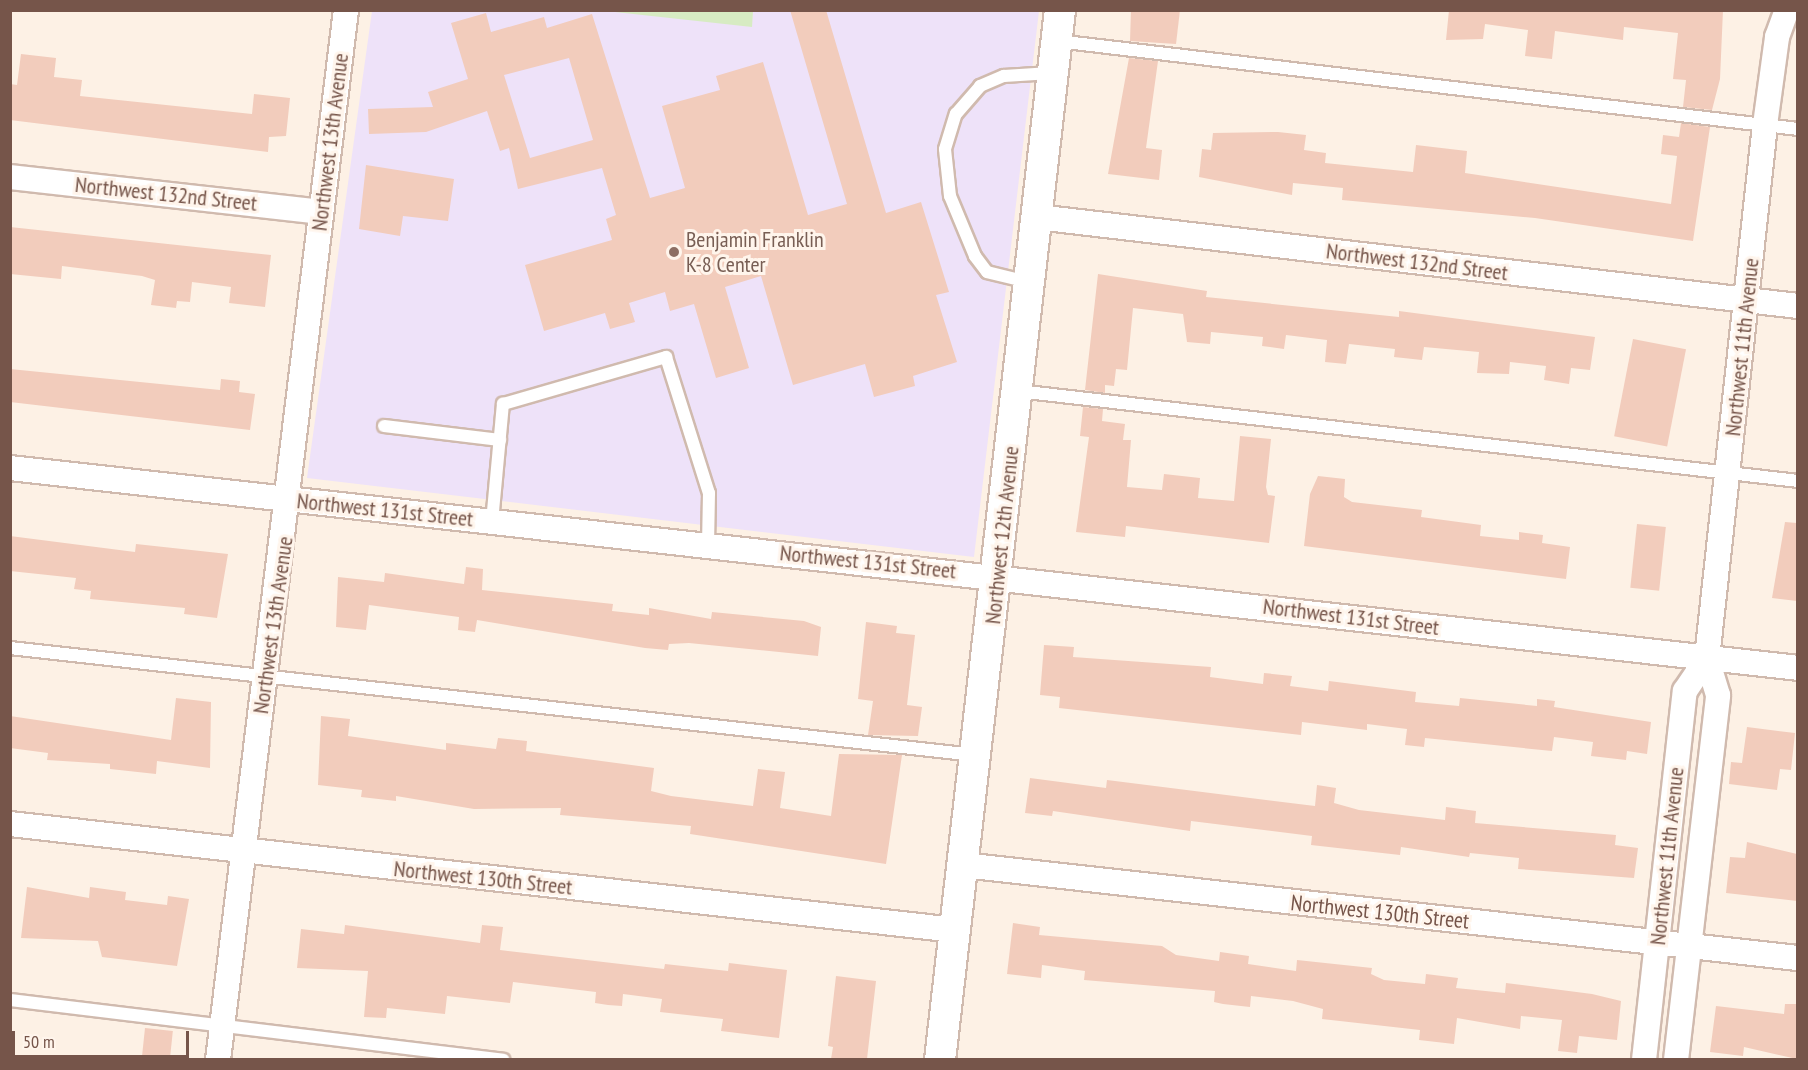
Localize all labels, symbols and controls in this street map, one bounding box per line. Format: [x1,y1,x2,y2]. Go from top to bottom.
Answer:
street label: Northwest 13th Avenue [306,51,354,233]
street label: Northwest 132nd Street [74,171,258,217]
place label: Benjamin Franklin K-8 Center [686,226,824,278]
street label: Northwest 132nd Street [1325,238,1509,286]
marker: Benjamin Franklin K-8 Center [667,245,681,259]
street label: Northwest 11th Avenue [1719,256,1765,438]
street label: Northwest 12th Avenue [979,444,1025,626]
street label: Northwest 131st Street [296,488,474,532]
street label: Northwest 13th Avenue [247,534,299,716]
street label: Northwest 131st Street [779,540,957,584]
street label: Northwest 131st Street [1262,593,1440,641]
street label: Northwest 11th Avenue [1644,765,1690,947]
street label: Northwest 130th Street [392,856,574,900]
street label: Northwest 130th Street [1289,890,1471,934]
scale bar [15,1019,192,1057]
text: 50 m [23,1030,55,1053]

